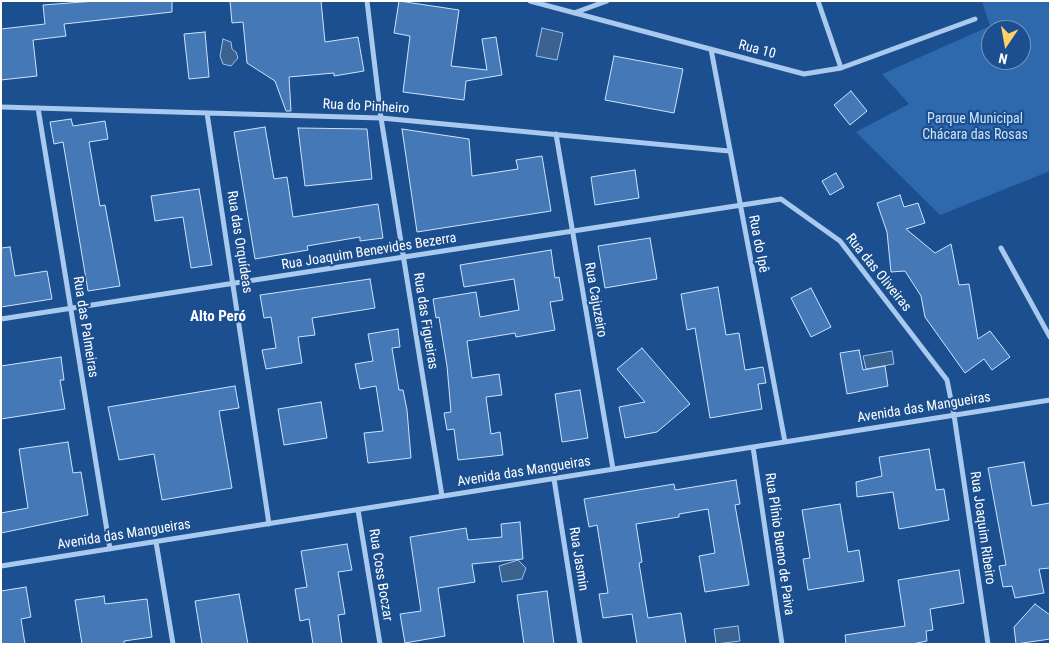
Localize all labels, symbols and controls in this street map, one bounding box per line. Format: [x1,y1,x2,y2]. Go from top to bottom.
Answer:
north arrow [981,20,1031,70]
street label: Rua 10 [737,37,777,63]
text: N [997,50,1009,67]
street label: Rua do Pinheiro [322,96,410,118]
park label: Parque Municipal Chácara das Rosas [922,111,1028,144]
street label: Rua das Orquídeas [223,190,255,294]
street label: Rua do Ipê [744,214,772,274]
street label: Rua Joaquim Benevides Bezerra [280,230,458,274]
street label: Rua das Oliveiras [842,231,914,315]
street label: Rua Cajuzeiro [580,261,610,339]
street label: Rua das Figueiras [409,271,441,371]
street label: Rua das Palmeiras [69,275,101,379]
district label: Alto Peró [190,308,246,326]
street label: Avenida das Mangueiras [856,389,992,427]
street label: Avenida das Mangueiras [456,453,592,491]
street label: Rua Joaquim Ribeiro [966,470,998,586]
street label: Rua Plínio Bueno de Paiva [761,472,797,616]
street label: Avenida das Mangueiras [56,516,192,554]
street label: Rua Jasmin [565,526,591,592]
street label: Rua Coss Boczar [364,528,396,622]

